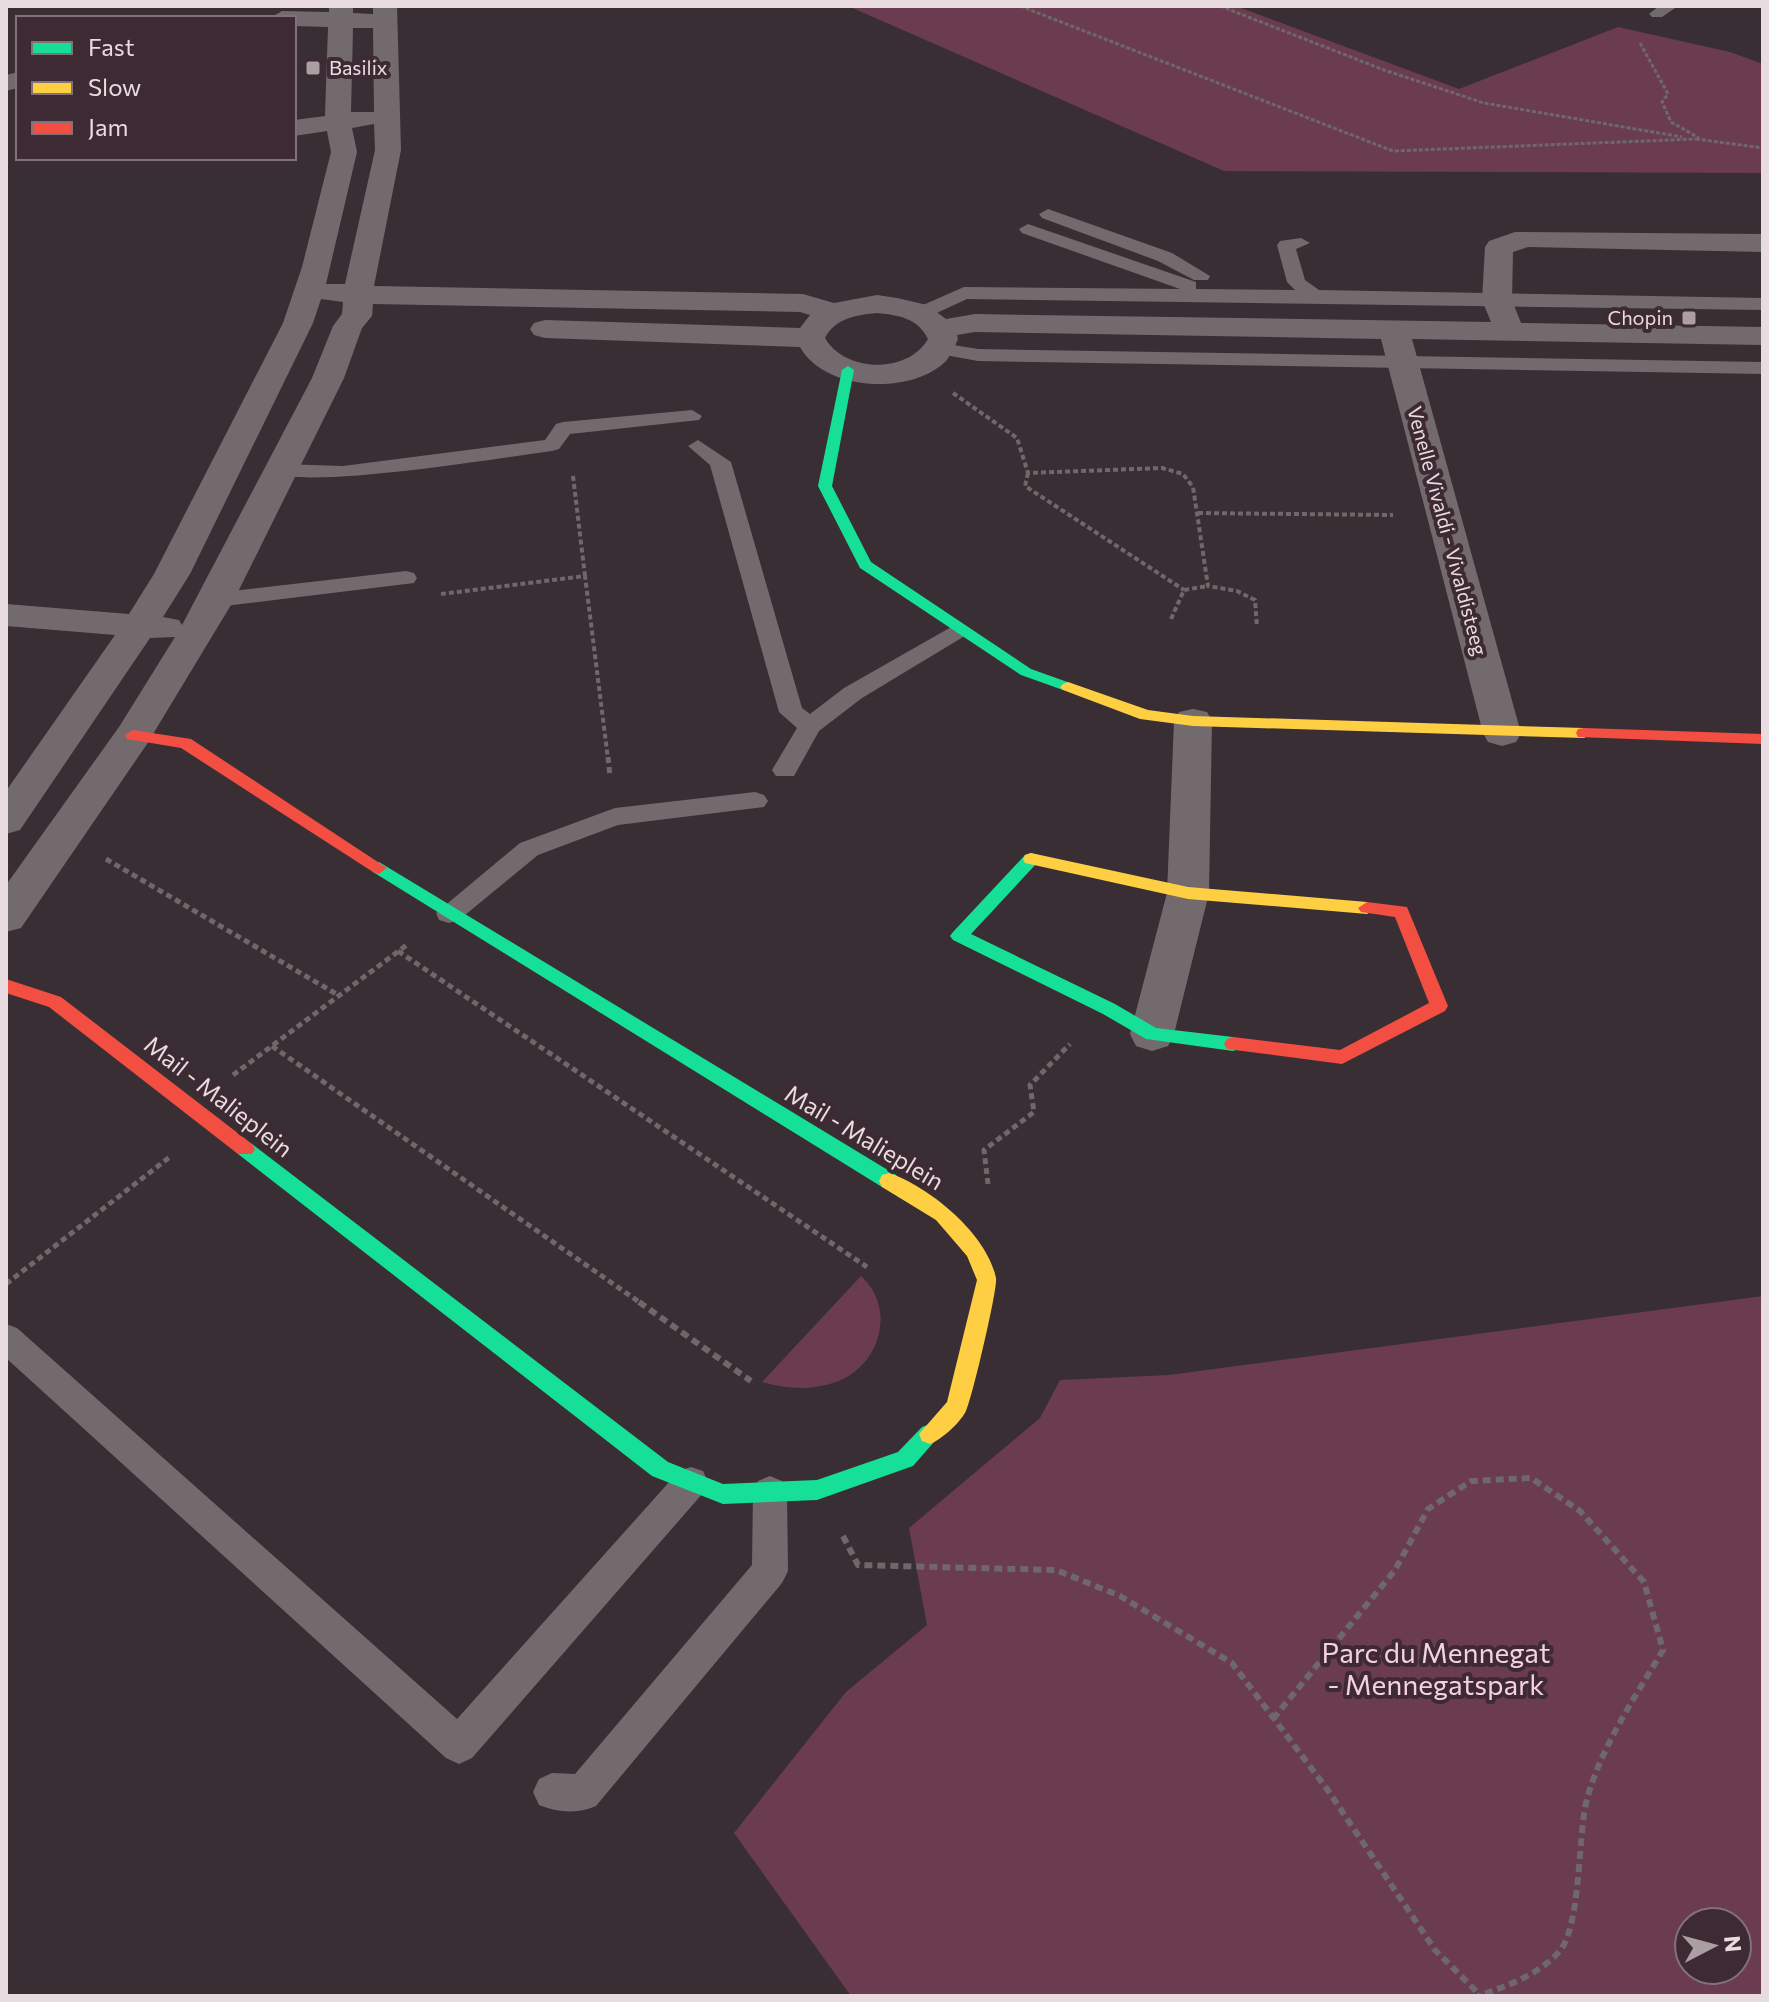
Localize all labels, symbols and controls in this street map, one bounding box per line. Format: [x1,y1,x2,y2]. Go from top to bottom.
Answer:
legend [16,16,296,160]
text: Fast [88,32,135,61]
place label: Basilix [329,55,388,79]
marker: Basilix [304,59,322,77]
text: Slow [88,72,141,101]
text: Jam [88,112,128,141]
place label: Chopin [1607,305,1673,329]
marker: Chopin [1680,309,1698,327]
street label: Venelle Vivaldi - Vivaldisteeg [1403,404,1493,658]
street label: Mail - Malieplein [139,1029,299,1163]
street label: Mail - Malieplein [780,1078,949,1195]
park label: Parc du Mennegat - Mennegatspark [1322,1635,1550,1701]
north arrow [1673,1906,1753,1986]
text: N [1719,1934,1748,1953]

